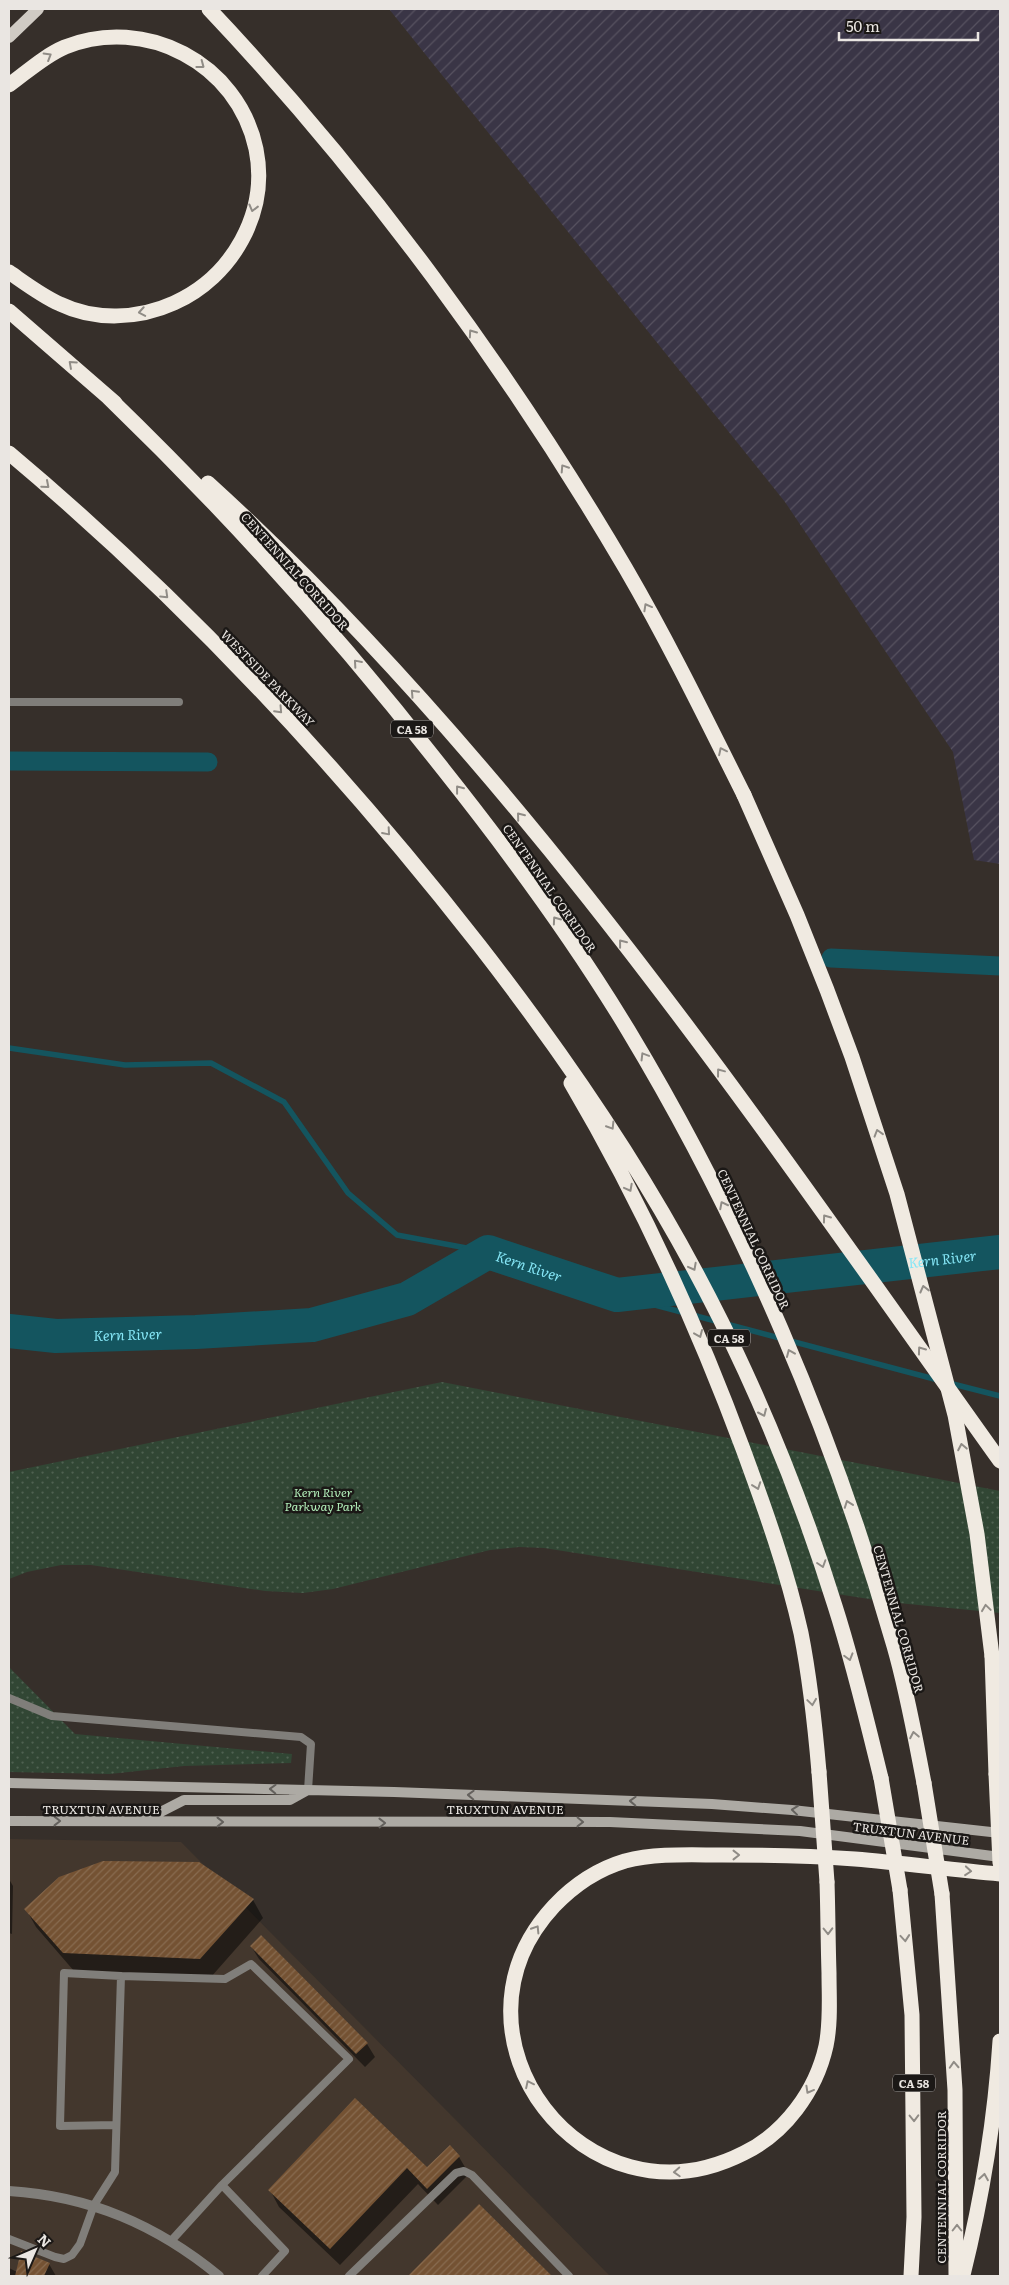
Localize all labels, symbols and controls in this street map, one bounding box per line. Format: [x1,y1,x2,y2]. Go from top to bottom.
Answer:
scale bar [839,10,978,42]
text: 50 m [846,14,880,37]
one-way arrow [43,53,52,63]
one-way arrow [195,59,205,68]
one-way arrow [248,203,259,212]
one-way arrow [137,307,146,317]
one-way arrow [469,329,478,339]
one-way arrow [68,361,77,370]
one-way arrow [561,464,570,473]
one-way arrow [40,479,49,488]
street label: CENTENNIAL CORRIDOR [237,508,353,634]
one-way arrow [159,589,168,598]
one-way arrow [644,603,654,612]
street label: WESTSIDE PARKWAY [217,626,319,731]
one-way arrow [354,660,362,669]
one-way arrow [411,690,420,699]
one-way arrow [273,705,282,714]
road number: CA 58 [391,721,433,738]
one-way arrow [718,747,728,756]
one-way arrow [457,786,465,795]
one-way arrow [518,813,526,822]
street label: CENTENNIAL CORRIDOR [499,820,601,956]
one-way arrow [381,826,390,835]
one-way arrow [553,916,562,926]
one-way arrow [619,940,627,949]
one-way arrow [640,1053,650,1062]
one-way arrow [718,1069,726,1078]
one-way arrow [604,1121,614,1130]
one-way arrow [874,1130,884,1138]
street label: CENTENNIAL CORRIDOR [713,1166,795,1312]
one-way arrow [623,1182,633,1191]
one-way arrow [719,1201,729,1210]
one-way arrow [823,1214,832,1224]
water label: Kern River [493,1245,565,1286]
water label: Kern River [907,1245,978,1272]
one-way arrow [687,1261,697,1270]
one-way arrow [919,1286,929,1294]
water label: Kern River [93,1323,163,1345]
one-way arrow [693,1330,703,1338]
road number: CA 58 [708,1330,750,1346]
one-way arrow [918,1346,927,1356]
one-way arrow [785,1349,795,1357]
one-way arrow [757,1408,768,1417]
one-way arrow [957,1443,968,1452]
one-way arrow [751,1481,761,1490]
park label: Kern River Parkway Park [285,1483,362,1515]
one-way arrow [844,1500,854,1509]
street label: CENTENNIAL CORRIDOR [869,1543,929,1695]
one-way arrow [816,1560,826,1568]
one-way arrow [981,1604,992,1612]
one-way arrow [844,1652,854,1660]
one-way arrow [806,1699,817,1707]
one-way arrow [910,1730,920,1739]
one-way arrow [269,1783,277,1794]
one-way arrow [466,1790,474,1801]
one-way arrow [629,1796,636,1806]
street label: TRUXTUN AVENUE [42,1800,160,1818]
street label: TRUXTUN AVENUE [446,1800,564,1818]
one-way arrow [791,1805,799,1816]
one-way arrow [54,1816,62,1826]
one-way arrow [576,1816,584,1827]
one-way arrow [216,1817,224,1827]
street label: TRUXTUN AVENUE [852,1817,971,1849]
one-way arrow [379,1818,387,1828]
one-way arrow [733,1850,741,1860]
one-way arrow [964,1865,972,1876]
one-way arrow [530,1926,540,1935]
one-way arrow [823,1928,833,1935]
one-way arrow [899,1935,910,1943]
one-way arrow [948,2061,959,2069]
road number: CA 58 [893,2074,935,2092]
one-way arrow [525,2081,535,2090]
one-way arrow [805,2084,815,2093]
street label: CENTENNIAL CORRIDOR [932,2110,950,2264]
one-way arrow [909,2114,920,2122]
one-way arrow [673,2166,681,2177]
one-way arrow [978,2173,988,2182]
one-way arrow [952,2223,962,2231]
north arrow [10,2225,60,2275]
text: N [34,2229,56,2252]

